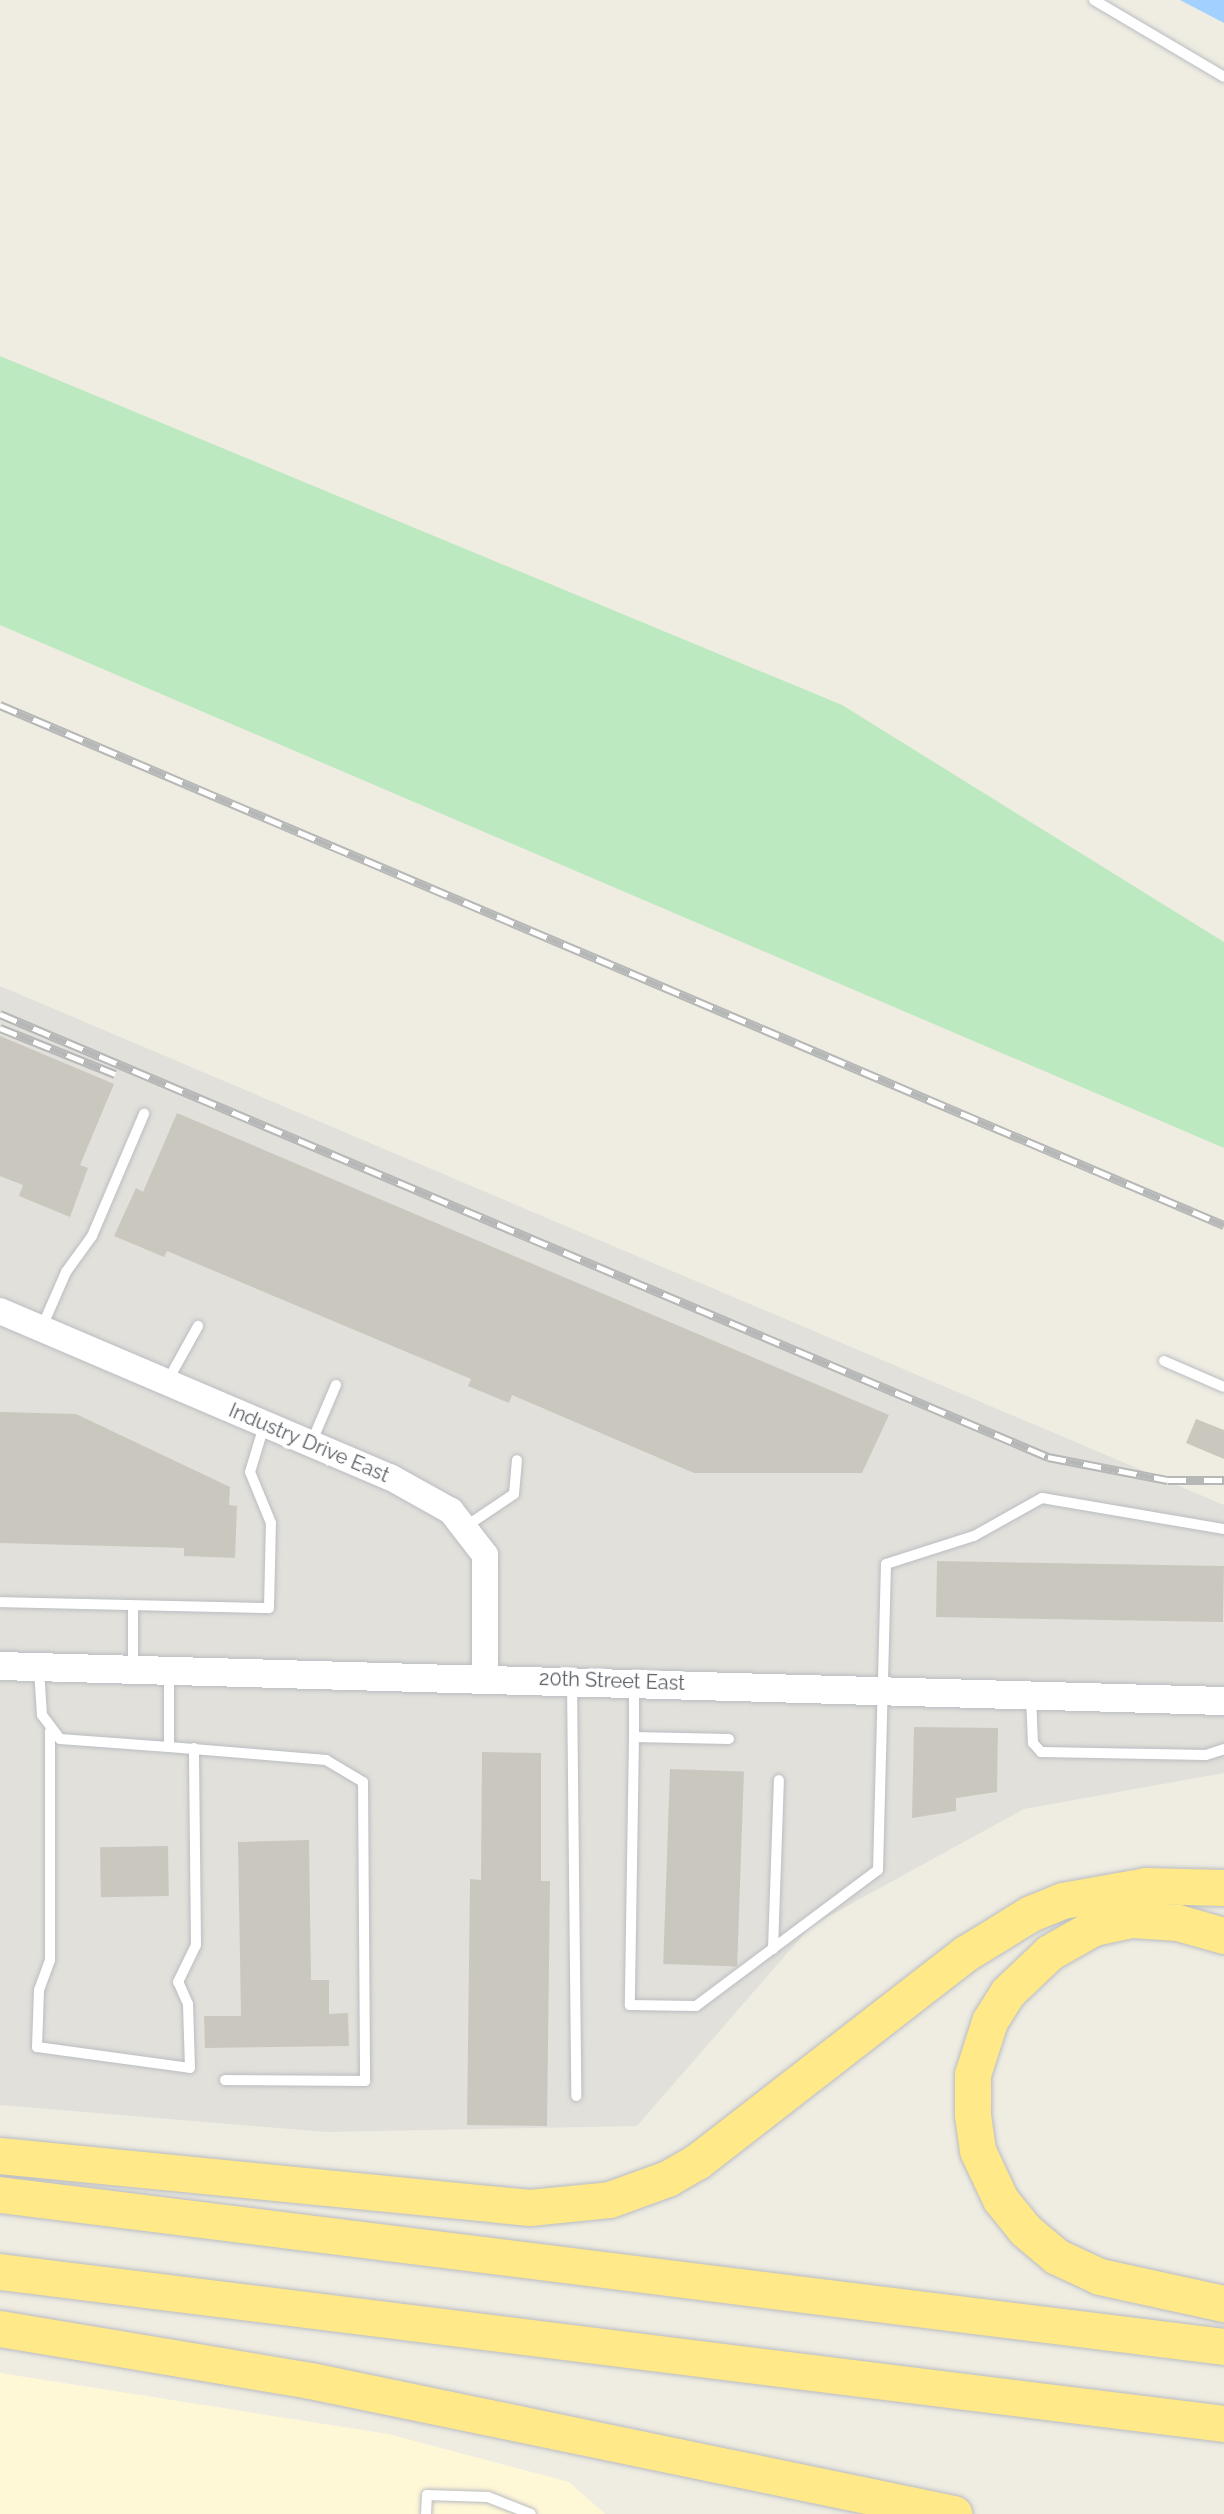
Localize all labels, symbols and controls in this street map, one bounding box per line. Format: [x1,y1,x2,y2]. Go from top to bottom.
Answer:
street label: Industry Drive East [225,1398,393,1488]
street label: 20th Street East [539,1666,685,1696]

